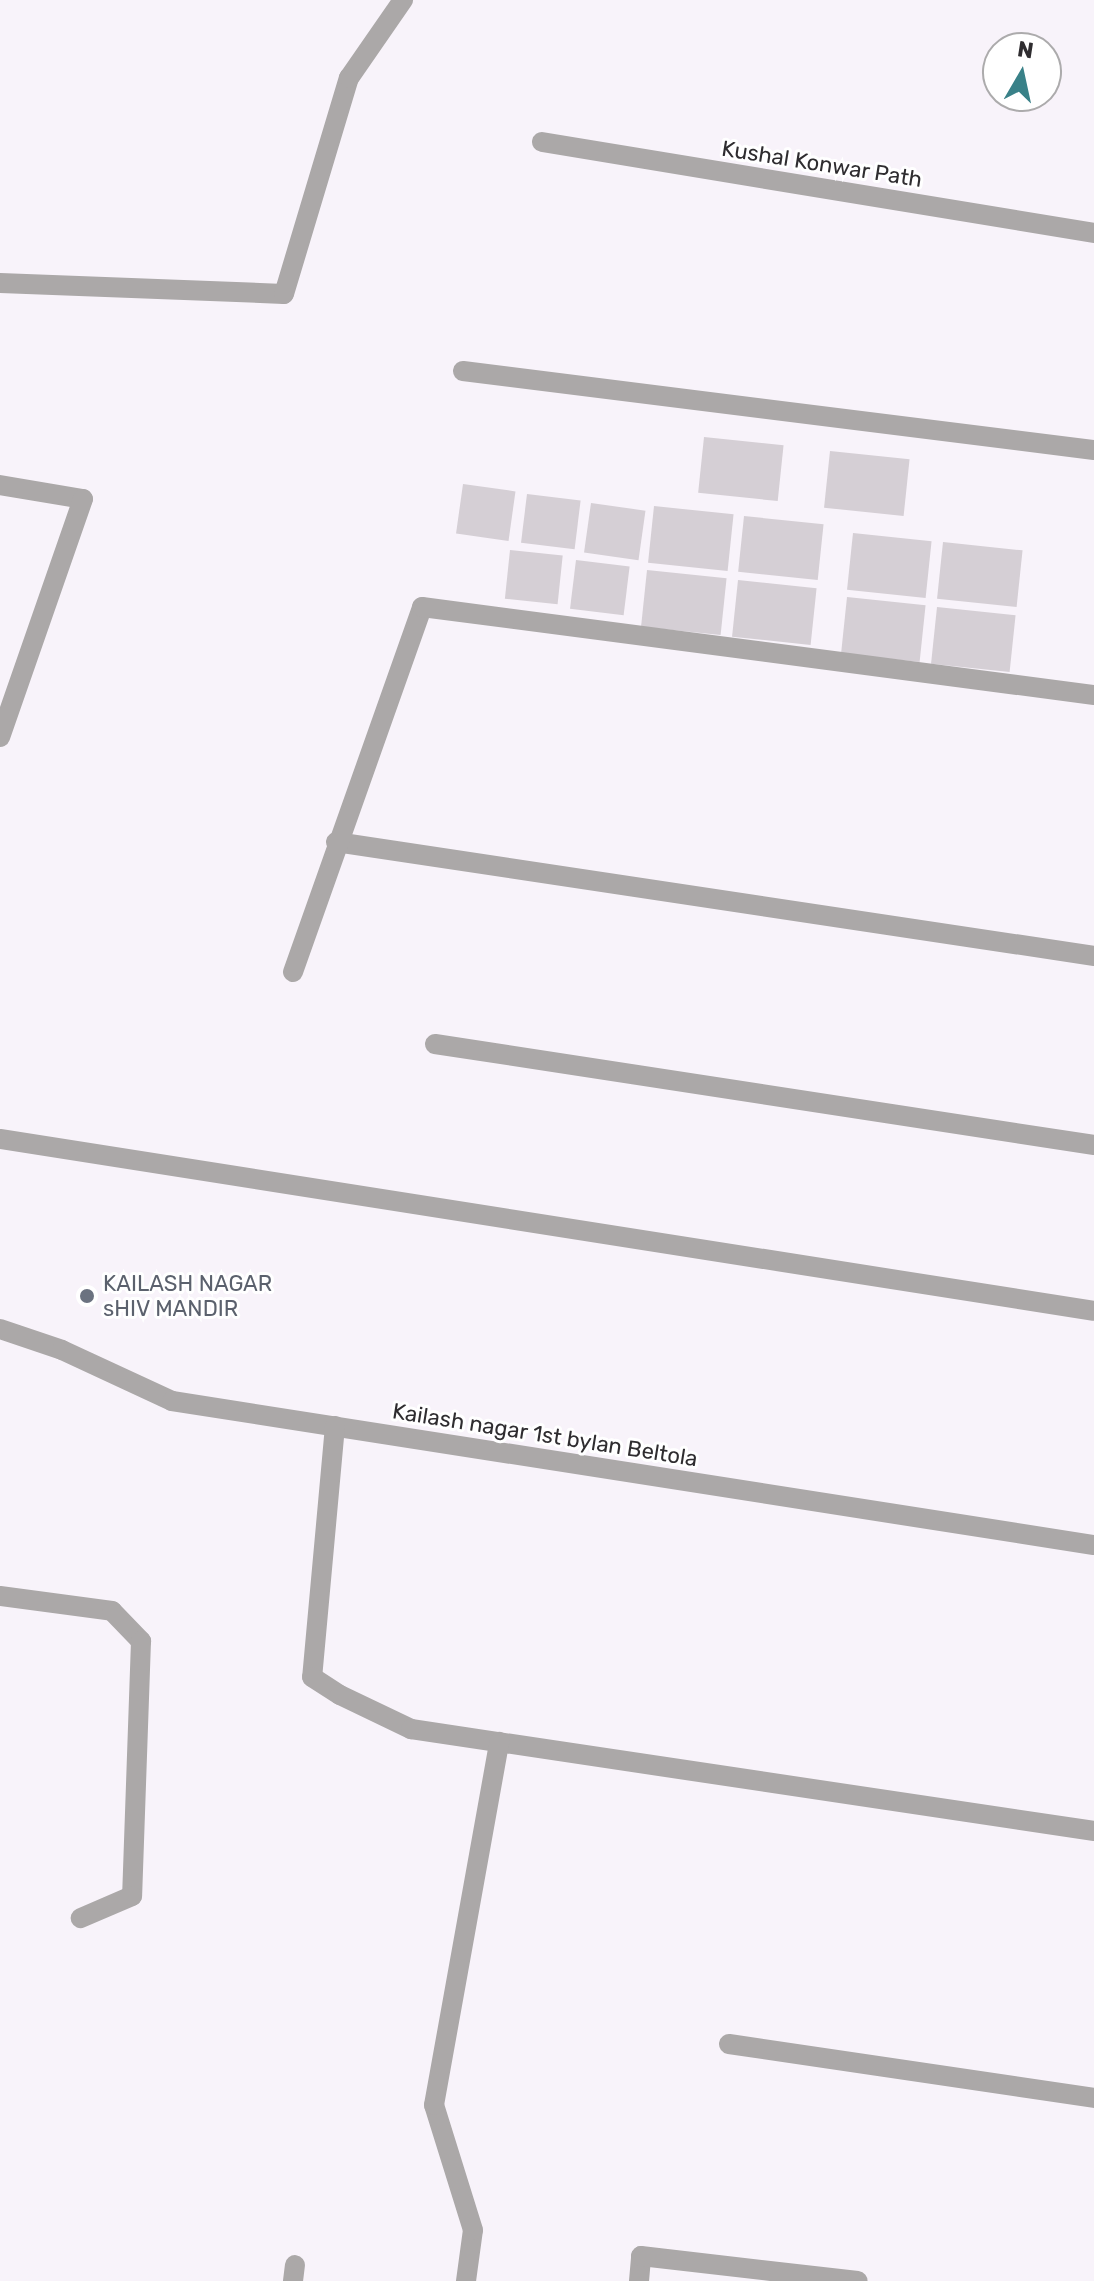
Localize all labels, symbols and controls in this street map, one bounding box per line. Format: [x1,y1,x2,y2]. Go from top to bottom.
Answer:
north arrow [982,32,1062,112]
text: N [1016,35,1035,64]
street label: Kushal Konwar Path [720,135,924,193]
place label: KAILASH NAGAR sHIV MANDIR [103,1270,272,1322]
marker: KAILASH NAGAR sHIV MANDIR [78,1287,96,1305]
street label: Kailash nagar 1st bylan Beltola [390,1398,700,1472]

